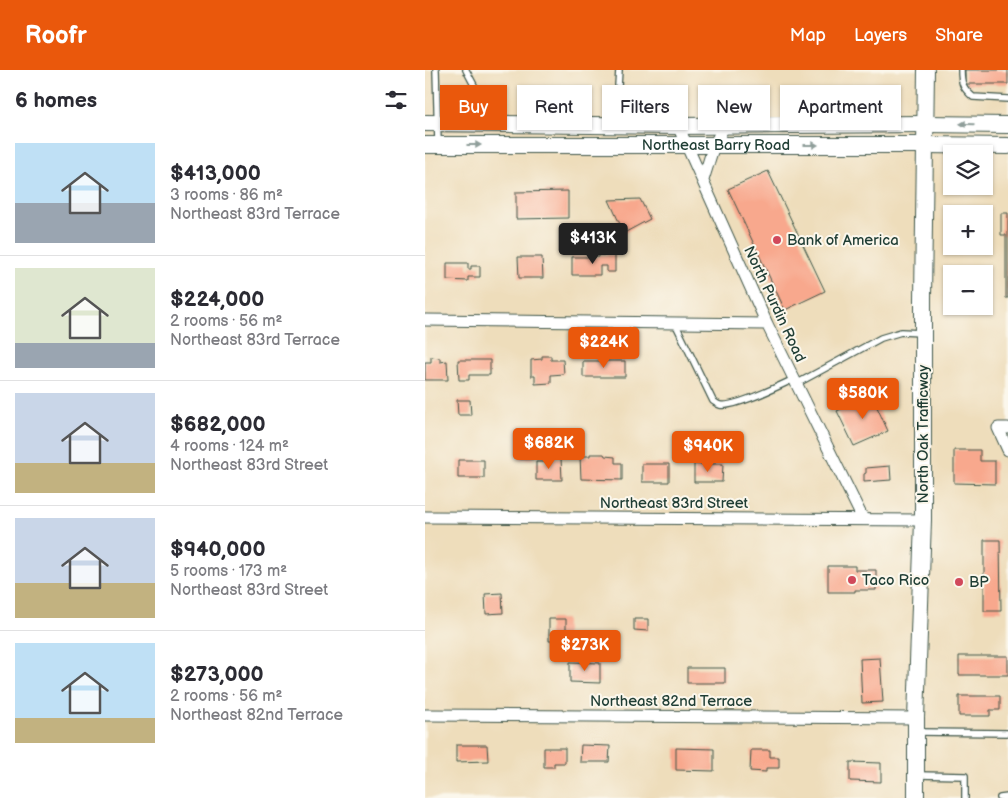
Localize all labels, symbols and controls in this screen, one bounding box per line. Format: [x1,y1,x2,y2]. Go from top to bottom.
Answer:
text: Roofr [25,21,87,50]
text: Map [790,25,826,46]
text: Layers [854,25,907,46]
text: Share [935,25,983,46]
chip: Buy [440,85,507,130]
chip: Rent [517,85,592,130]
chip: Filters [602,85,688,130]
chip: New [698,85,770,130]
chip: Apartment [780,85,901,130]
icon: filters [382,86,410,114]
text: 6 homes [15,88,97,113]
one-way arrow [959,120,975,128]
street label: Northeast Barry Road [642,136,790,155]
one-way arrow [466,141,482,149]
one-way arrow [803,141,819,149]
map controls [943,145,993,315]
button: layers [943,145,993,195]
text: $413,000 [170,161,261,186]
icon: home [55,163,115,223]
text: 3 rooms · 86 m² [170,186,283,205]
text: Northeast 83rd Terrace [170,205,340,224]
button: + [943,205,993,255]
pin: $413K [558,222,628,265]
text: $413K [570,229,616,248]
place label: Bank of America [787,231,899,250]
marker: Bank of America [771,234,783,246]
street label: North Purdin Road [739,243,810,365]
button: − [943,265,993,315]
text: $224,000 [170,287,264,312]
icon: home [55,288,115,348]
text: 2 rooms · 56 m² [170,312,282,331]
pin: $224K [569,326,639,369]
text: Northeast 83rd Terrace [170,331,340,350]
text: $224K [579,333,629,352]
street label: North Oak Trafficway [914,364,933,503]
pin: $580K [828,378,898,420]
text: $580K [838,384,888,403]
text: $682,000 [170,412,266,437]
icon: home [55,413,115,473]
pin: $682K [514,428,584,470]
pin: $940K [673,430,743,473]
text: $682K [524,434,574,453]
text: 4 rooms · 124 m² [170,437,289,456]
text: $940K [683,437,733,456]
text: Northeast 83rd Street [170,456,328,475]
street label: Northeast 83rd Street [600,494,749,513]
text: $940,000 [170,537,266,562]
icon: home [55,538,115,598]
text: 5 rooms · 173 m² [170,562,287,581]
place label: Taco Rico [862,571,929,590]
place label: BP [969,573,989,592]
marker: Taco Rico [846,574,858,586]
marker: BP [953,576,965,588]
text: Northeast 83rd Street [170,581,328,600]
pin: $273K [550,630,620,672]
text: $273K [561,636,609,655]
text: $273,000 [170,662,264,687]
icon: home [55,663,115,723]
text: 2 rooms · 56 m² [170,687,282,706]
street label: Northeast 82nd Terrace [590,692,752,711]
text: Northeast 82nd Terrace [170,706,343,725]

